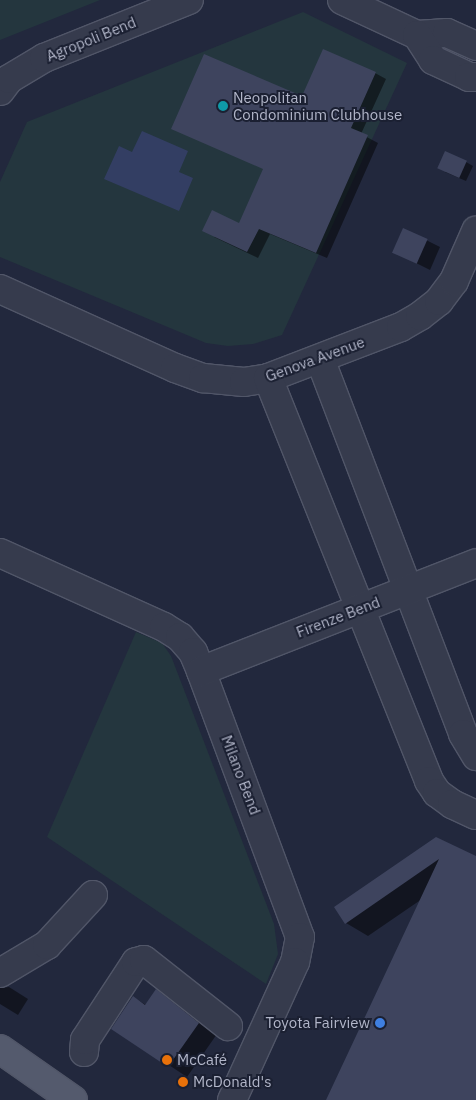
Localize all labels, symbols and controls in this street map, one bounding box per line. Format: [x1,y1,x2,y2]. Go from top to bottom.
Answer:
street label: Agropoli Bend [44,13,138,65]
place label: Neopolitan Condominium Clubhouse [233,88,402,123]
marker: Neopolitan Condominium Clubhouse [217,100,229,112]
street label: Genova Avenue [263,333,367,385]
street label: Firenze Bend [294,593,382,641]
street label: Milano Bend [218,733,264,817]
place label: Toyota Fairview [265,1014,370,1032]
marker: Toyota Fairview [374,1017,386,1029]
place label: McCafé [177,1051,227,1069]
marker: McCafé [161,1054,173,1066]
place label: McDonald's [193,1073,271,1091]
marker: McDonald's [177,1076,189,1088]

